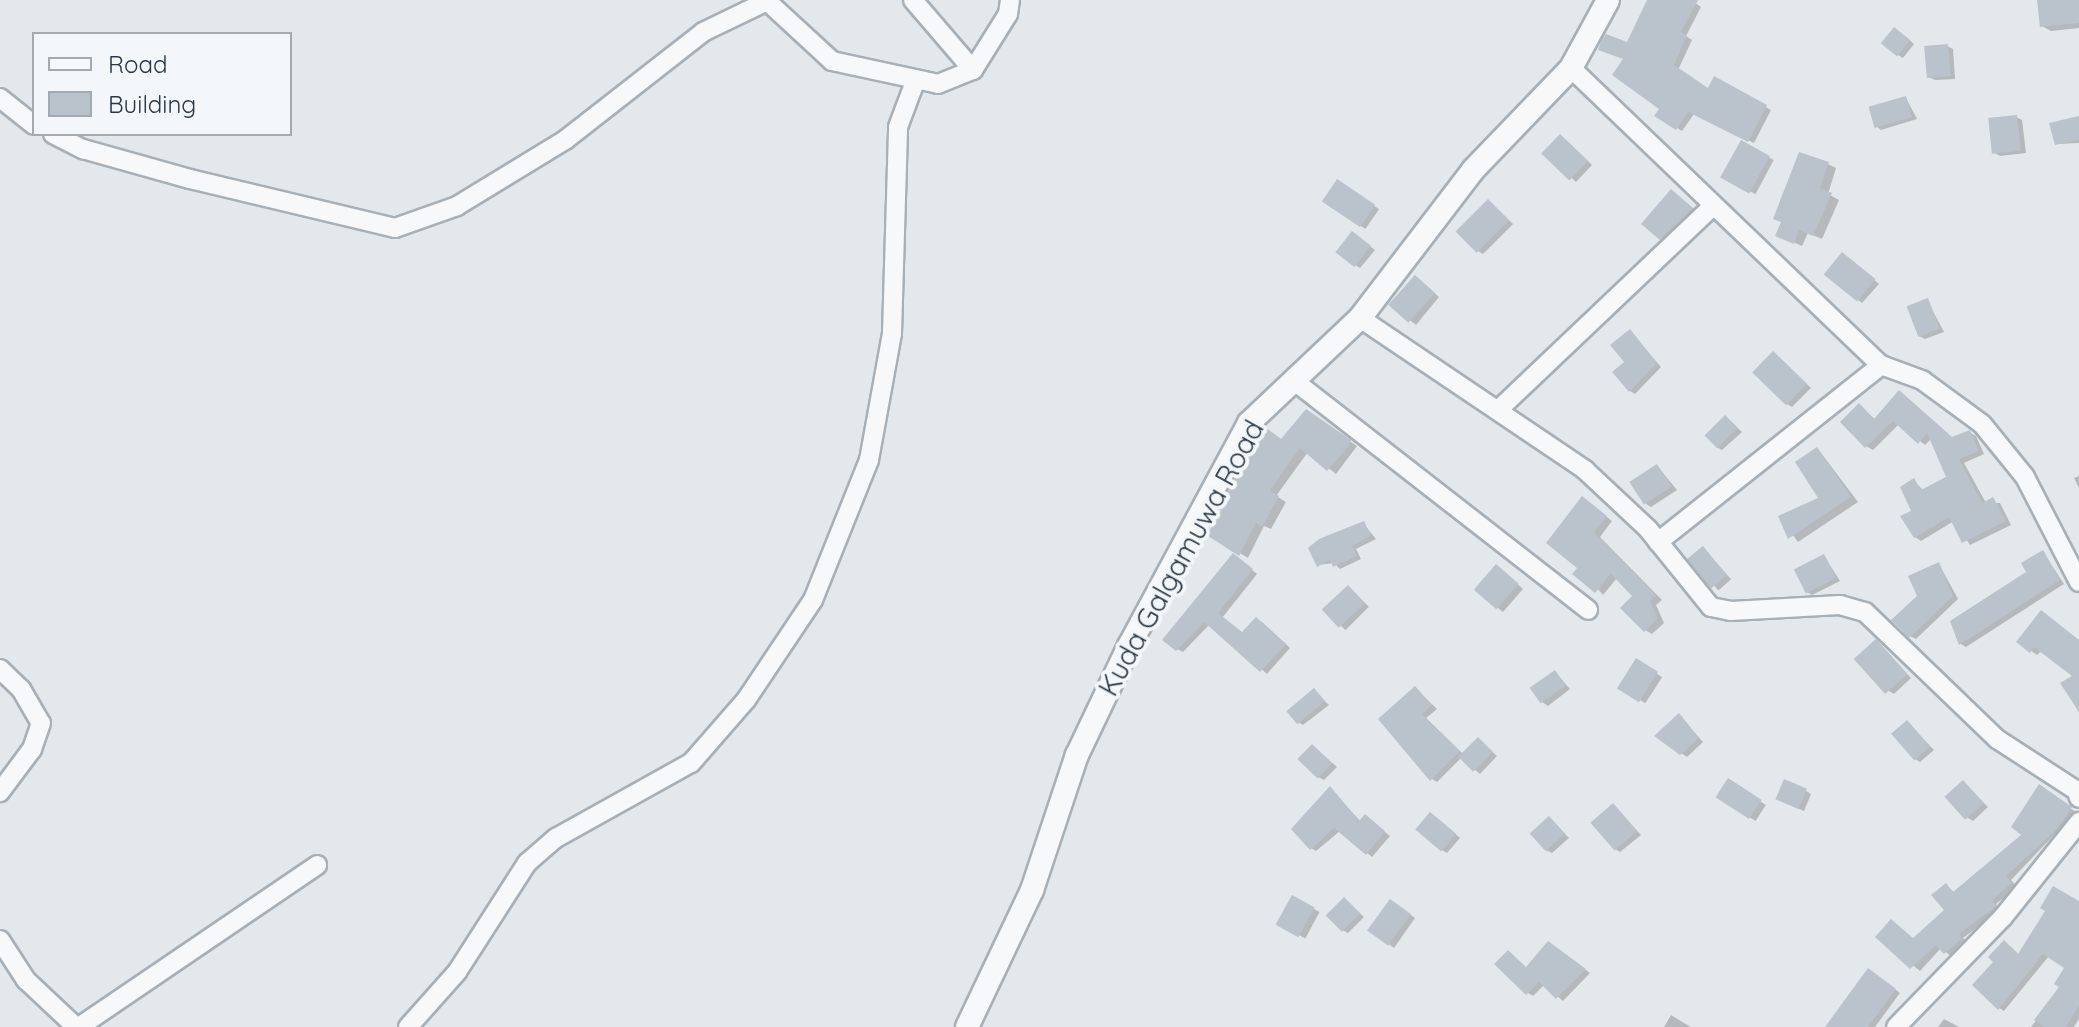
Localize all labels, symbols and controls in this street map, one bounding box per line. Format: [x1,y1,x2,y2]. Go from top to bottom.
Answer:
legend [32,32,292,136]
text: Road [108,49,168,79]
text: Building [108,89,196,119]
street label: Kuda Galgamuwa Road [1091,414,1271,702]

